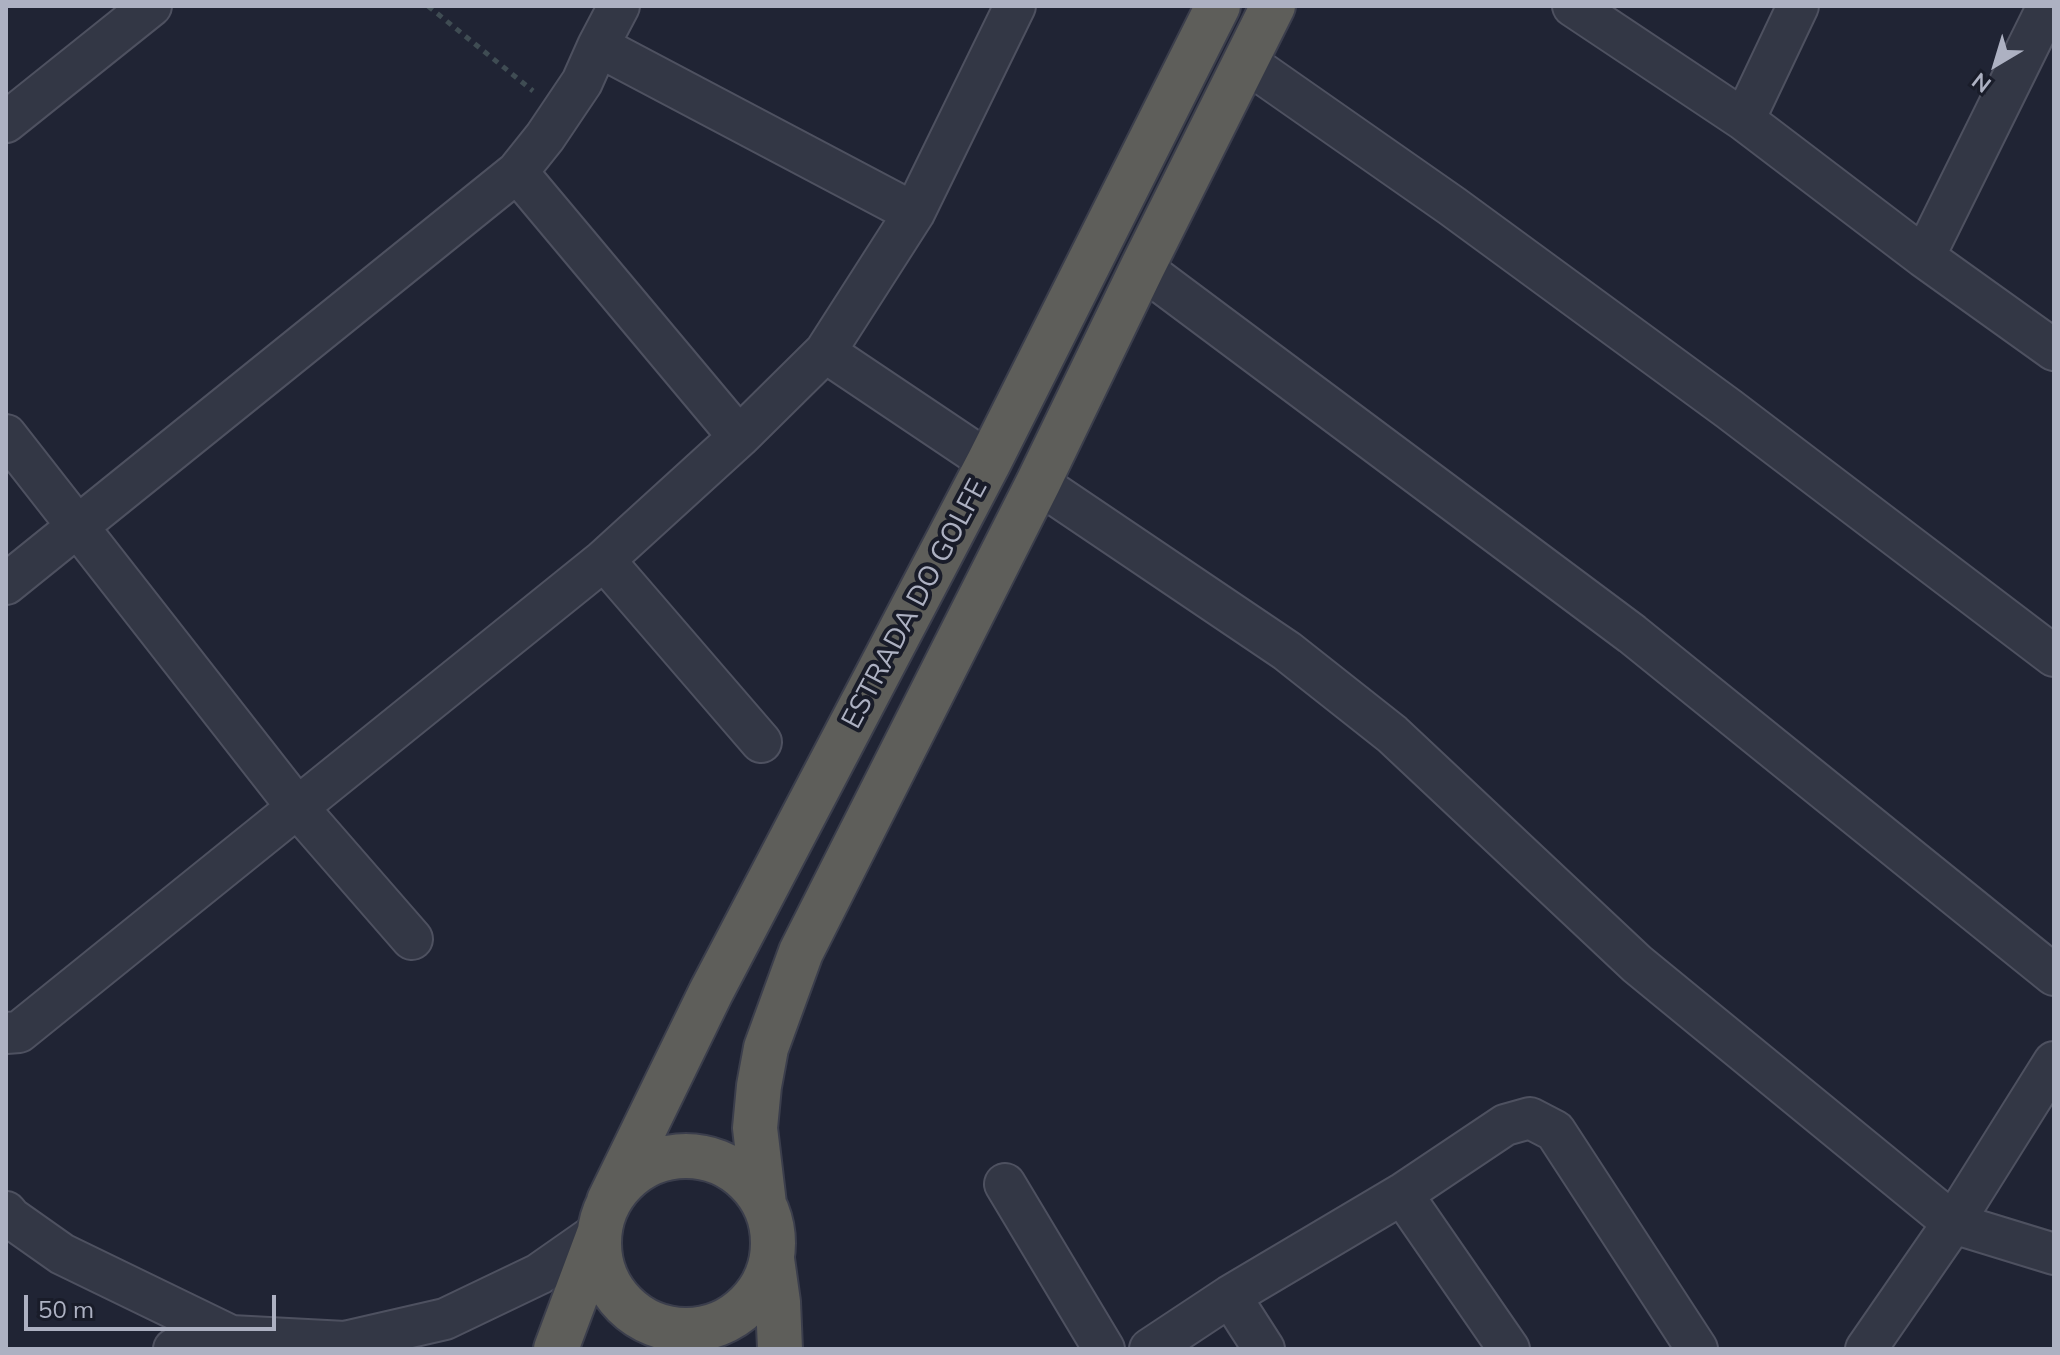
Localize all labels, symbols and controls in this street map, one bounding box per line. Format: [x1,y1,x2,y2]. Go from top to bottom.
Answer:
north arrow [1956,24,2036,104]
text: N [1966,67,1996,99]
street label: ESTRADA DO GOLFE [835,474,995,734]
scale bar [28,1279,280,1329]
text: 50 m [38,1294,94,1324]

